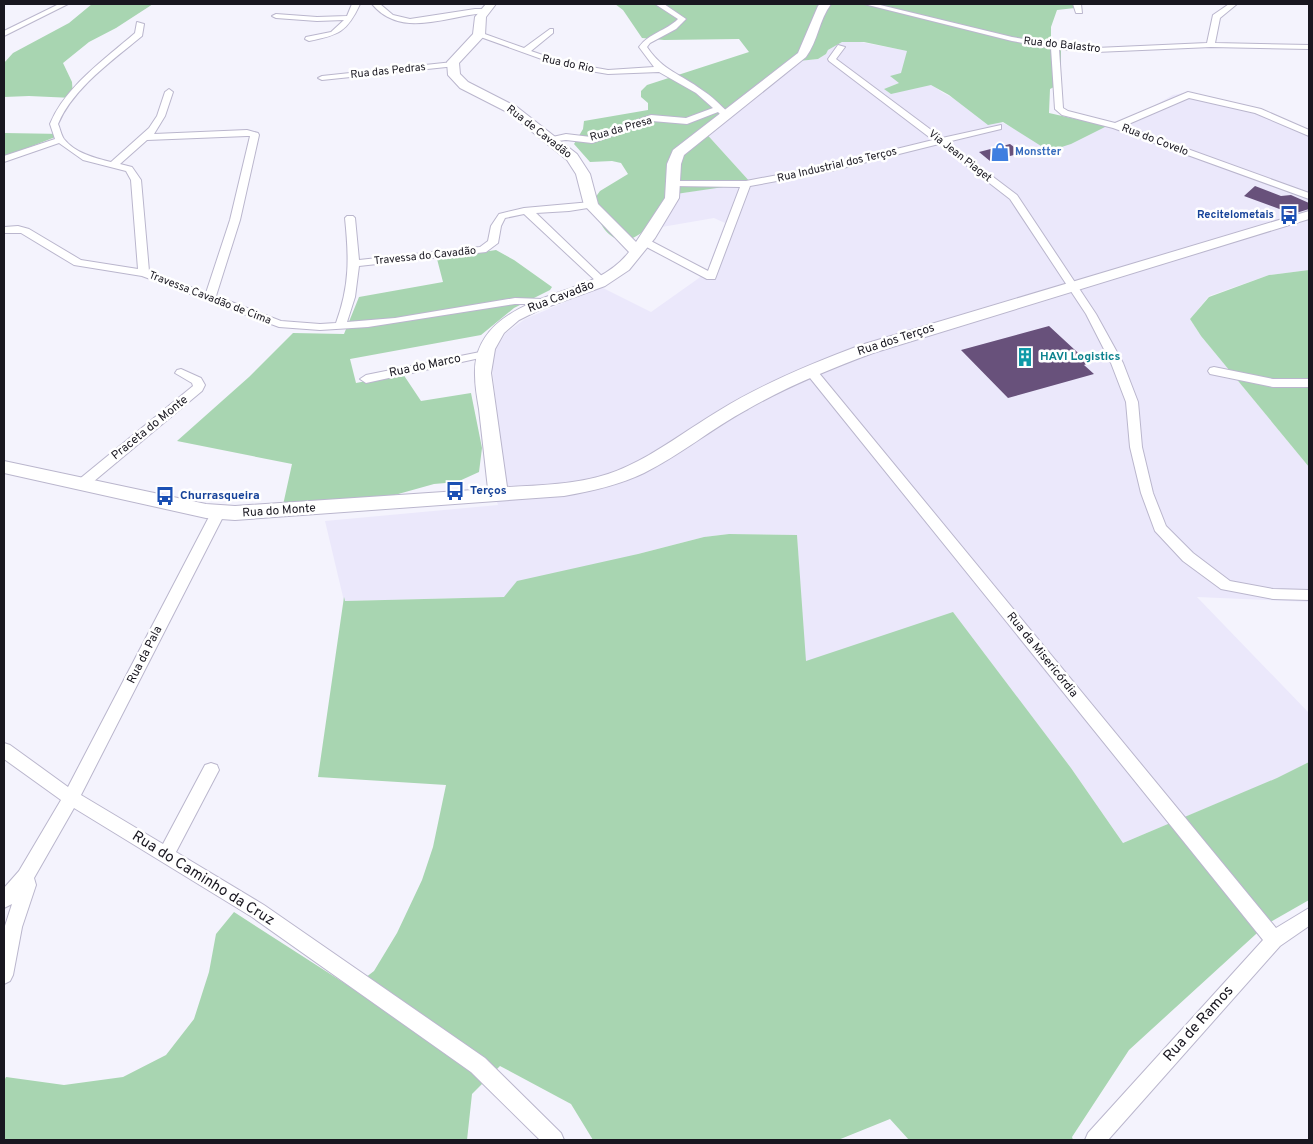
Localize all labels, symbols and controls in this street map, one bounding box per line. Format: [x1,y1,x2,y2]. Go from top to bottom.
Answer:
street label: Rua do Balastro [1023,34,1101,56]
street label: Rua do Rio [541,52,595,76]
street label: Rua das Pedras [350,60,426,82]
street label: Rua de Cavadão [504,102,574,162]
street label: Rua da Presa [588,113,654,145]
street label: Rua do Covelo [1120,121,1190,159]
street label: Via Jean Piaget [925,127,995,185]
shop icon: Monstter [989,141,1011,163]
street label: Rua Industrial dos Terços [776,144,898,186]
place label: Monstter [1015,145,1062,159]
bus stop icon: Recitelometais [1278,204,1300,226]
place label: Recitelometais [1197,208,1274,222]
street label: Travessa do Cavadão [373,244,477,268]
street label: Travessa Cavadão de Cima [147,268,273,328]
street label: Rua Cavadão [525,277,597,317]
street label: Rua dos Terços [855,320,937,360]
building icon: HAVI Logistics [1014,346,1036,368]
place label: HAVI Logistics [1040,349,1120,365]
street label: Rua do Marco [388,351,463,381]
street label: Praceta do Monte [108,392,192,464]
bus stop icon: Terços [444,480,466,502]
place label: Terços [470,483,507,499]
bus stop icon: Churrasqueira [154,485,176,507]
place label: Churrasqueira [180,488,260,504]
street label: Rua do Monte [242,500,316,522]
street label: Rua da Misericórdia [1003,609,1081,701]
street label: Rua da Pala [124,623,166,687]
street label: Rua do Caminho da Cruz [128,827,278,931]
street label: Rua de Ramos [1160,982,1238,1066]

